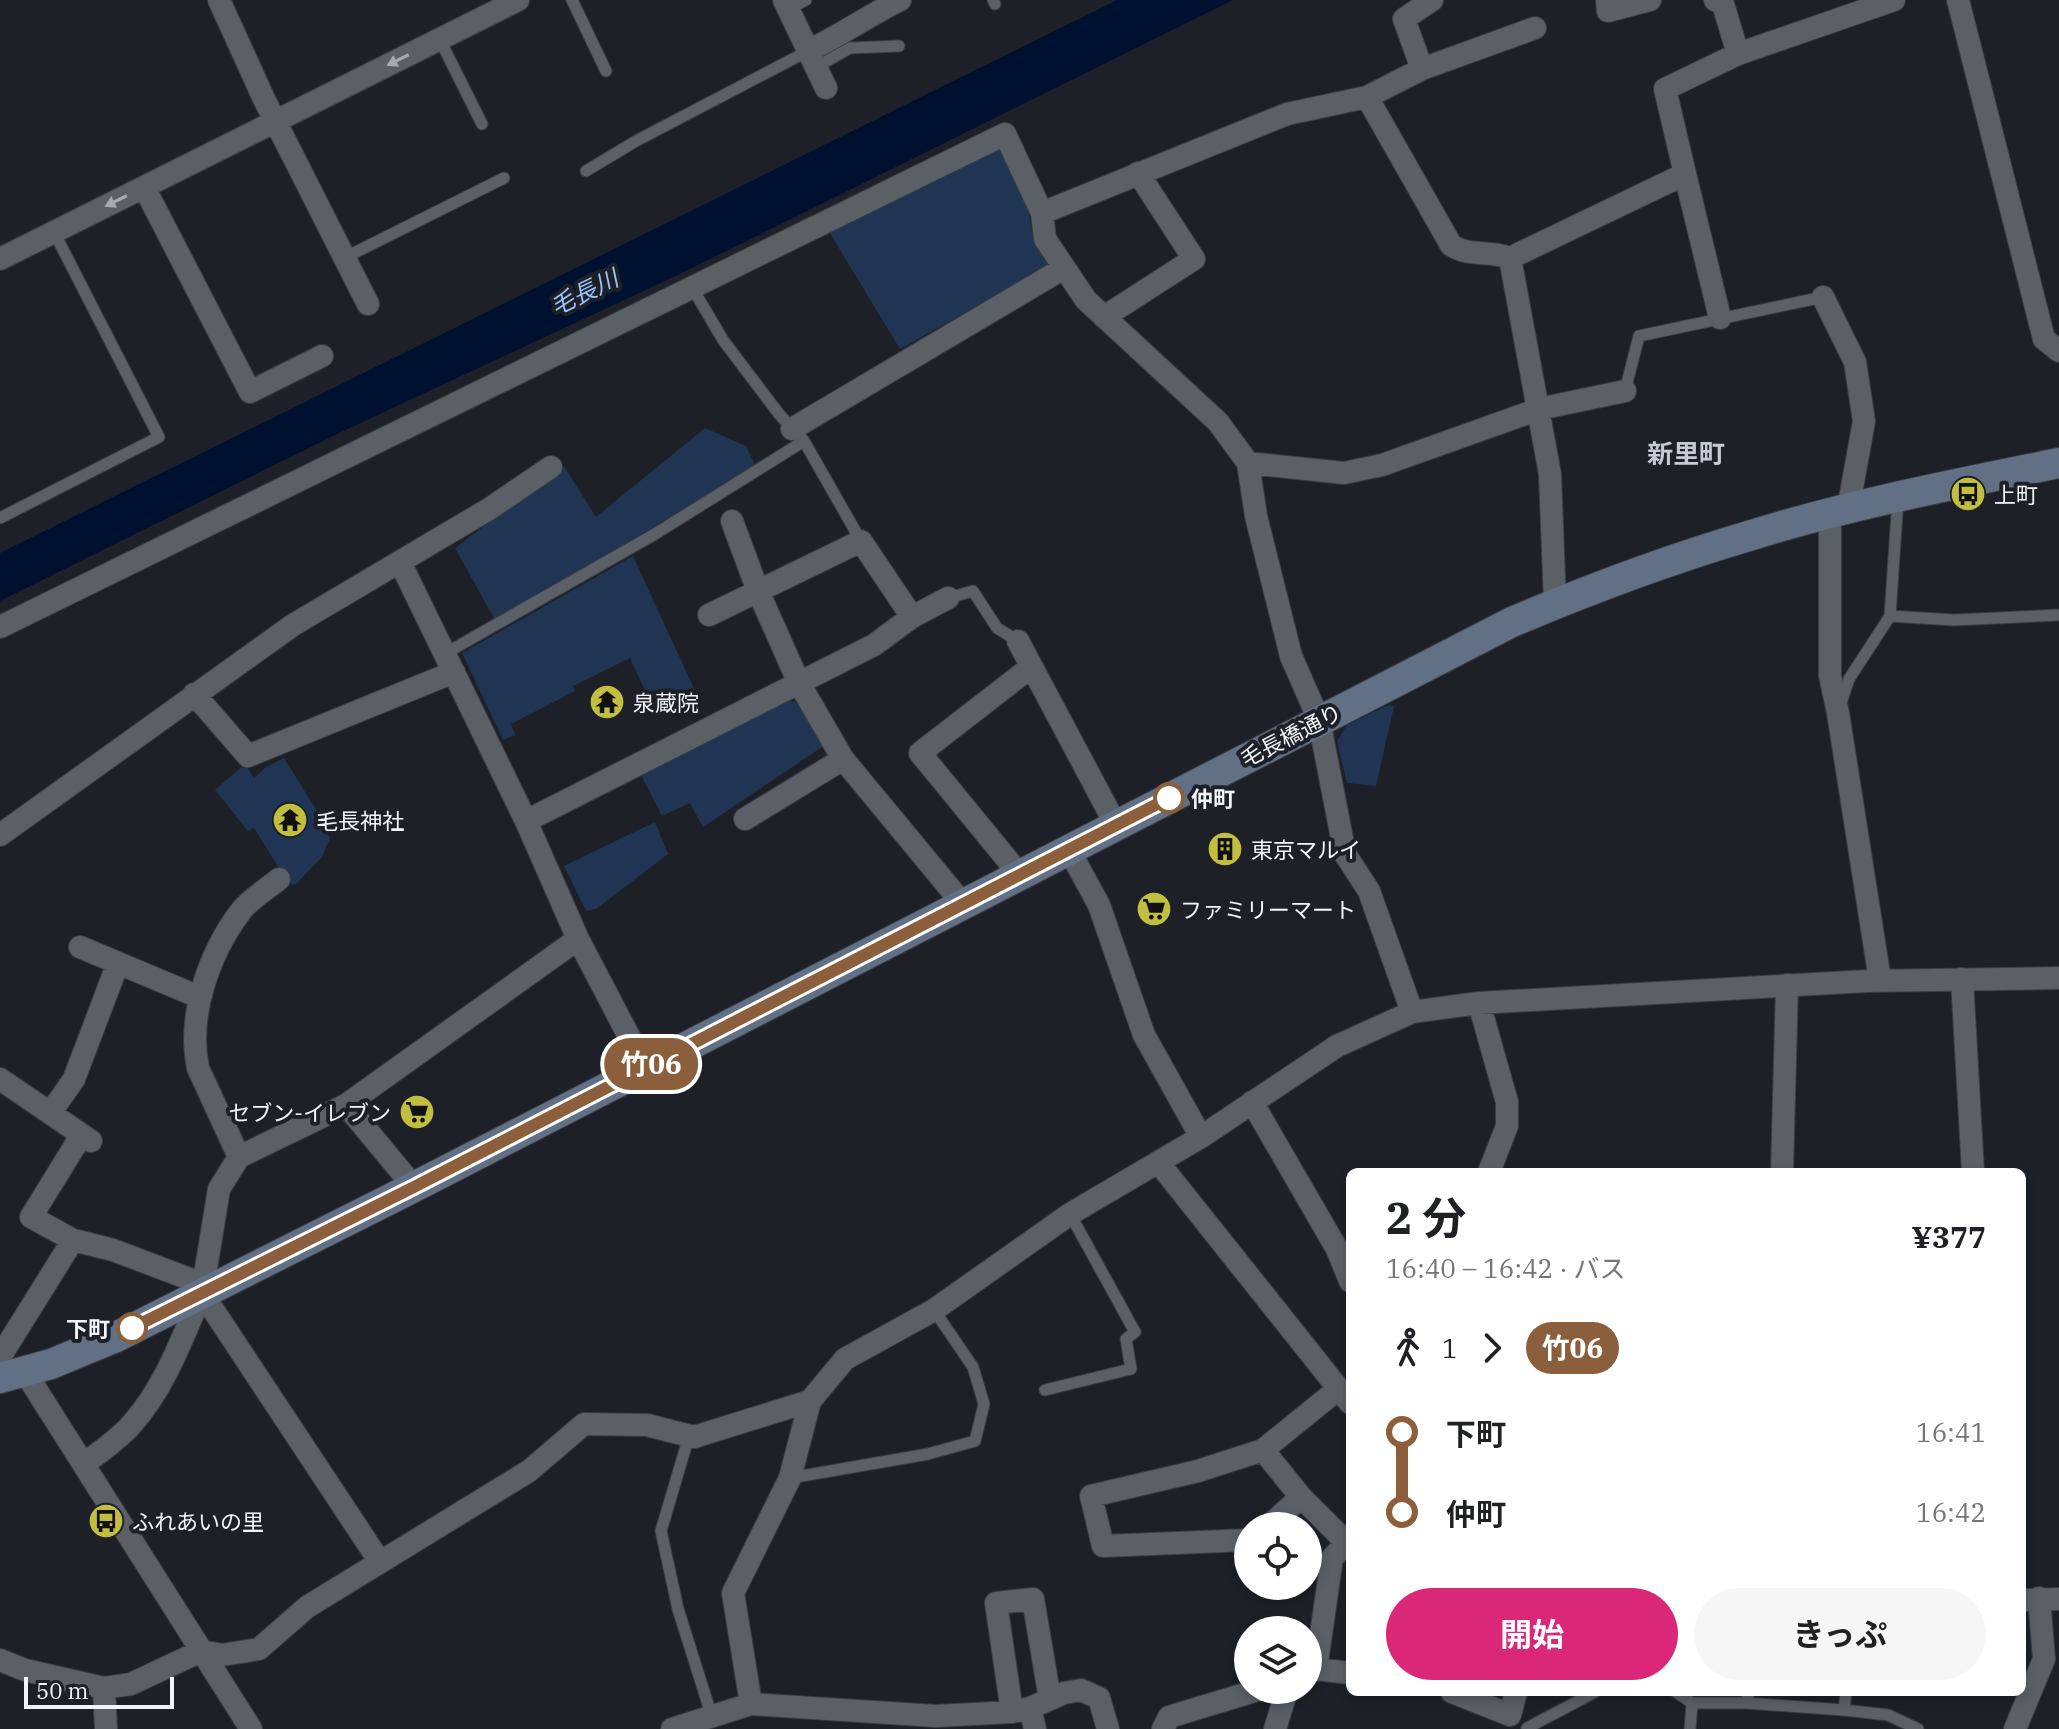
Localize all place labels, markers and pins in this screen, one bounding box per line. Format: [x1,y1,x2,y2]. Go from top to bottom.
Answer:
bus stop icon: 上町 [1949,475,1987,513]
place label: 上町 [1994,480,2038,509]
temple icon: 泉蔵院 [588,683,626,721]
place label: 泉蔵院 [633,688,699,717]
marker: 仲町 [1154,783,1184,813]
place label: 仲町 [1191,784,1235,813]
temple icon: 毛長神社 [271,801,309,839]
place label: 毛長神社 [316,806,404,835]
building icon: 東京マルイ [1206,830,1244,868]
place label: 東京マルイ [1251,835,1361,864]
supermarket icon: ファミリーマート [1135,890,1173,928]
place label: ファミリーマート [1180,895,1356,924]
supermarket icon: セブン-イレブン [398,1093,436,1131]
place label: セブン-イレブン [228,1098,391,1127]
marker: 下町 [117,1313,147,1343]
place label: 下町 [66,1314,110,1343]
bus stop icon: ふれあいの里 [87,1502,125,1540]
place label: ふれあいの里 [132,1507,264,1536]

